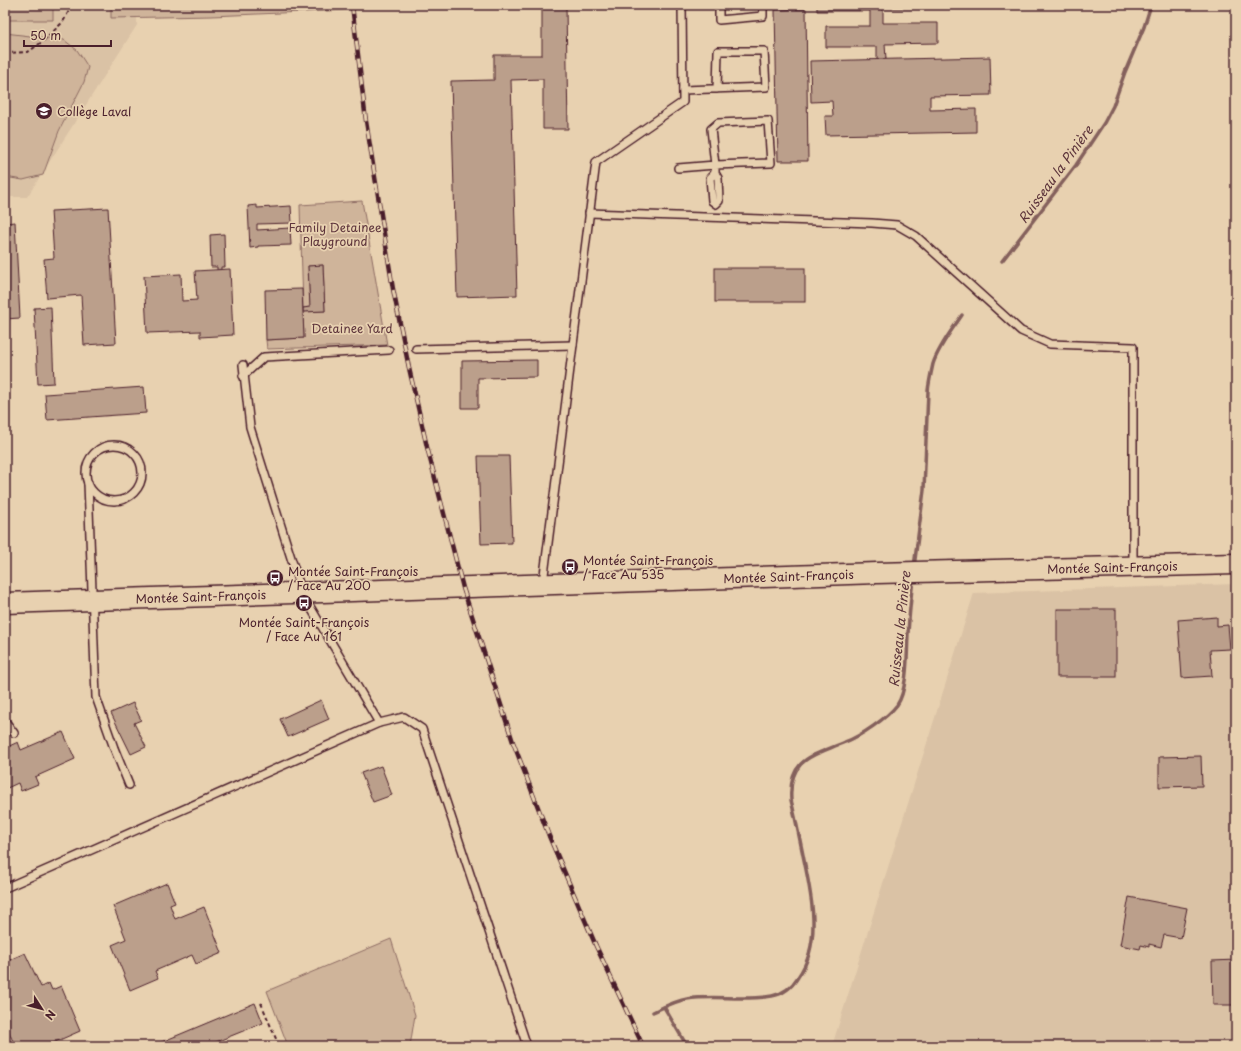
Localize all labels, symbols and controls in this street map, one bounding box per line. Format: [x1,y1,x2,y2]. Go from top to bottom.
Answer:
scale bar [24,22,111,48]
text: 50 m [30,26,61,44]
school or university icon: Collège Laval [34,101,54,121]
place label: Collège Laval [57,102,132,120]
water label: Ruisseau la Pinière [1013,121,1097,227]
park label: Family Detainee Playground [288,218,382,250]
park label: Detainee Yard [311,319,393,337]
place label: Montée Saint-François / Face Au 535 [583,551,714,583]
street label: Montée Saint-François [1047,556,1178,578]
bus stop icon: Montée Saint-François / Face Au 535 [560,557,580,577]
place label: Montée Saint-François / Face Au 200 [288,562,419,594]
street label: Montée Saint-François [723,565,855,587]
bus stop icon: Montée Saint-François / Face Au 200 [265,568,285,588]
water label: Ruisseau la Pinière [883,569,915,688]
street label: Montée Saint-François [135,585,267,607]
bus stop icon: Montée Saint-François / Face Au 161 [294,593,314,613]
place label: Montée Saint-François / Face Au 161 [239,613,370,645]
north arrow [22,989,62,1029]
text: N [41,1007,60,1024]

